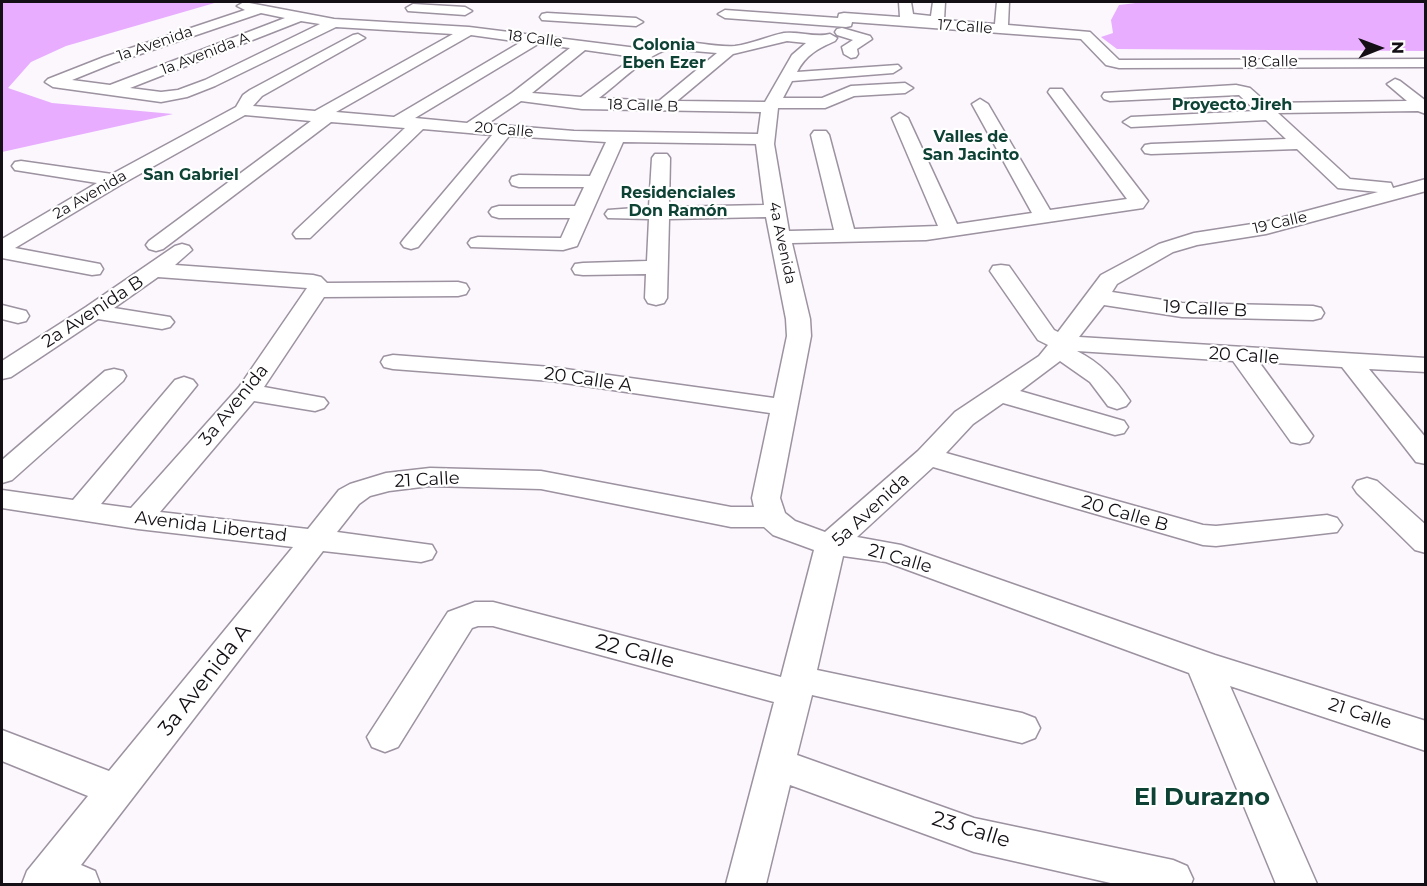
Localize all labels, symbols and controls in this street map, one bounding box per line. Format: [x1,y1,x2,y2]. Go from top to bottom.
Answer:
street label: 17 Calle [937,16,993,38]
north arrow [1349,18,1409,78]
street label: 1a Avenida [115,23,195,65]
street label: 18 Calle [506,27,564,51]
street label: 1a Avenida A [158,29,252,79]
district label: Colonia Eben Ezer [622,35,706,73]
text: N [1388,41,1407,54]
street label: 18 Calle [1242,53,1298,71]
district label: Proyecto Jireh [1172,95,1292,115]
street label: 18 Calle B [607,96,679,116]
street label: 20 Calle [474,118,534,142]
district label: Valles de San Jacinto [923,127,1019,165]
district label: San Gabriel [143,165,239,185]
street label: 2a Avenida [50,167,130,223]
district label: Residenciales Don Ramón [621,183,735,221]
street label: 4a Avenida [765,200,799,286]
street label: 19 Calle [1251,208,1309,238]
street label: 2a Avenida B [38,271,148,353]
street label: 19 Calle B [1162,296,1248,322]
street label: 20 Calle [1208,343,1280,369]
street label: 3a Avenida [195,360,273,450]
street label: 20 Calle A [543,363,633,397]
street label: 21 Calle [394,468,460,492]
street label: 5a Avenida [828,469,914,551]
street label: 20 Calle B [1079,491,1171,537]
street label: Avenida Libertad [134,507,288,547]
street label: 21 Calle [866,540,934,578]
street label: 3a Avenida A [154,619,256,741]
street label: 22 Calle [593,629,677,675]
street label: 21 Calle [1326,694,1394,734]
district label: El Durazno [1134,784,1270,812]
street label: 23 Calle [929,806,1013,854]

